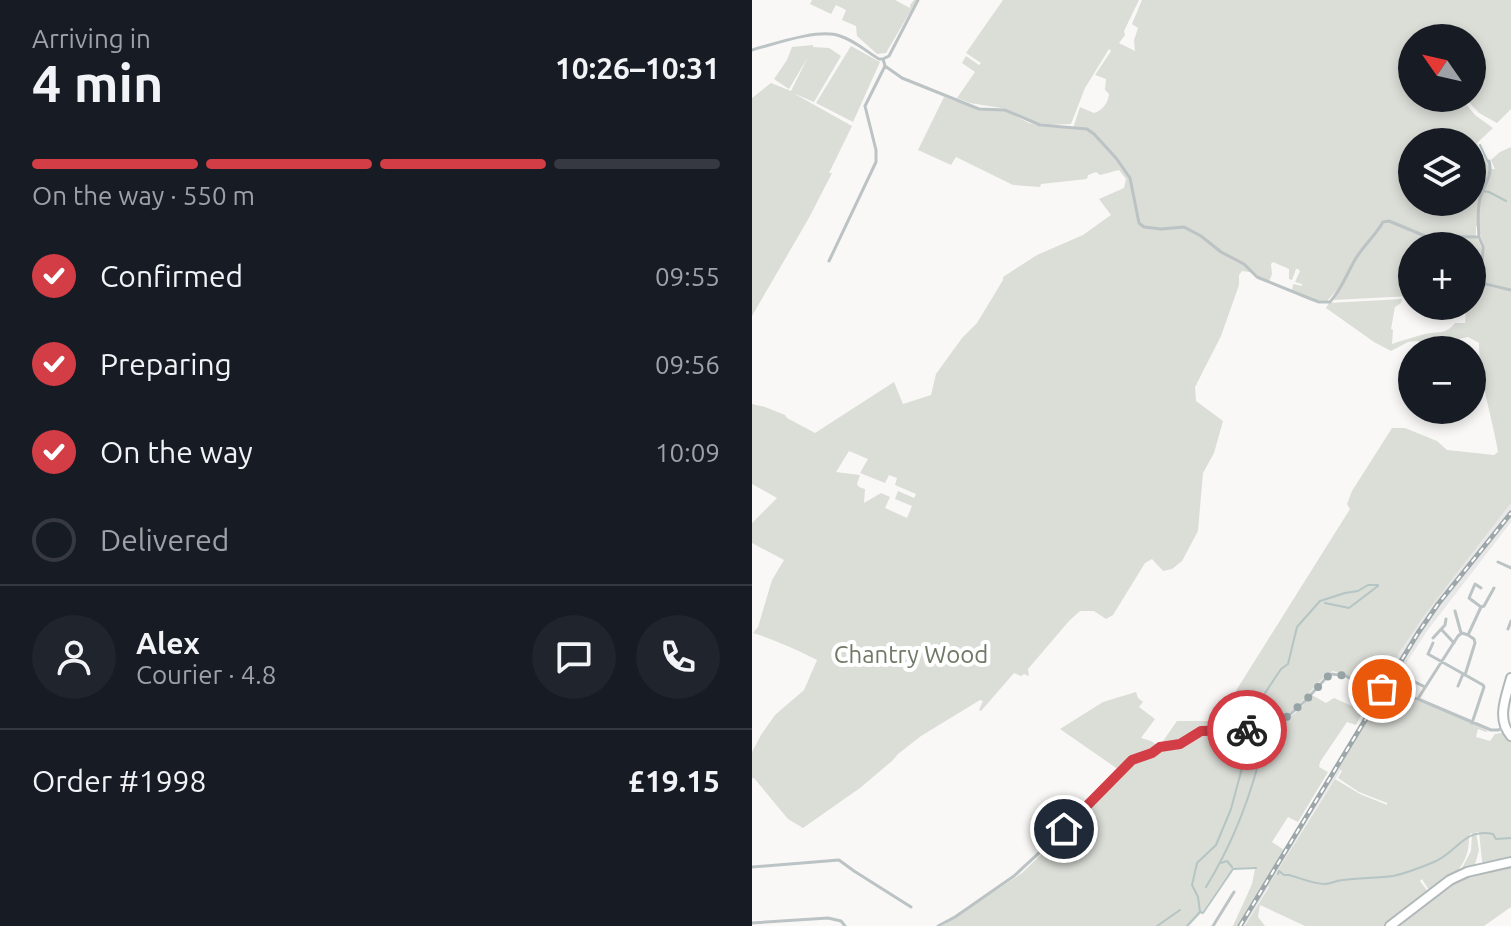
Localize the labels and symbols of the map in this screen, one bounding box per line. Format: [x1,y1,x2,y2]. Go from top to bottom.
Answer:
north arrow [1398,24,1486,112]
park label: Chantry Wood [834,641,988,668]
pin [1348,655,1416,723]
courier [1207,690,1287,770]
pin [1030,795,1098,863]

